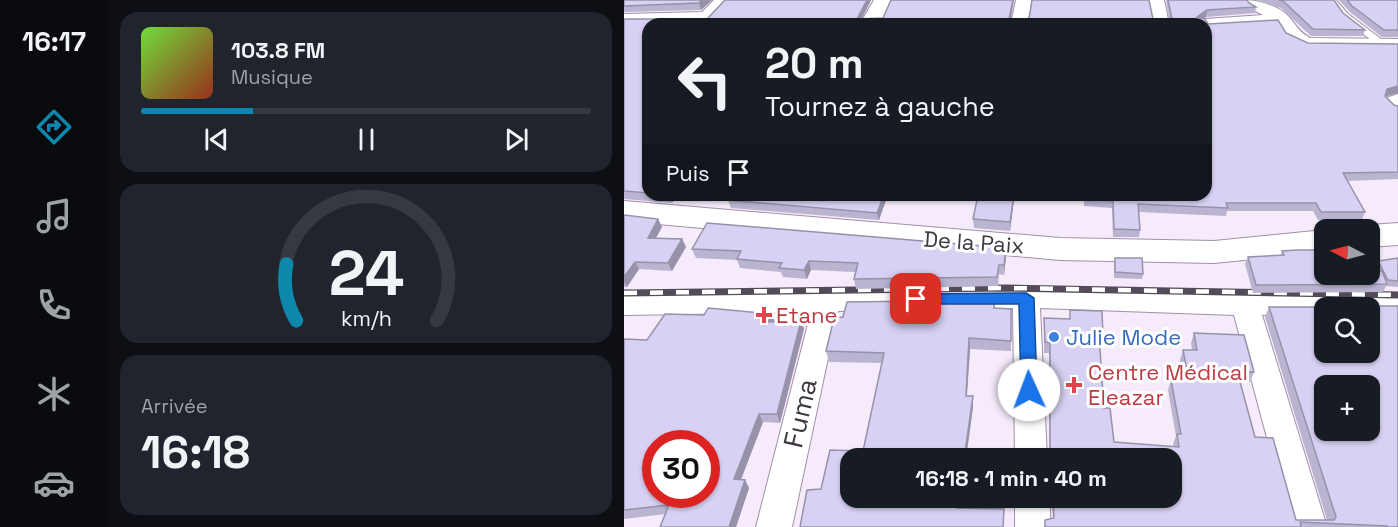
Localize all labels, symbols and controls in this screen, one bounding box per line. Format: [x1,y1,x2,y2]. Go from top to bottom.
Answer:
text: 16:17 [22,24,86,59]
text: 103.8 FM [231,36,325,64]
text: 20 m [765,37,864,90]
icon: left [666,42,744,120]
text: Musique [231,64,313,90]
text: Tournez à gauche [765,89,995,124]
icon: directions [33,106,75,148]
icon: previous [200,123,233,156]
icon: pause [350,123,383,156]
icon: next [500,123,533,156]
icon: arrive [722,156,755,189]
text: Puis [666,159,710,187]
icon: music [33,195,75,237]
north arrow [1314,219,1380,285]
map controls [1314,219,1380,441]
street label: De la Paix [923,225,1025,259]
text: 24 [328,234,404,313]
pin [890,273,941,324]
icon: arrive [899,282,932,315]
icon: phone [33,284,75,326]
button: search [1314,297,1380,363]
place label: Etane [776,301,838,329]
text: km/h [340,305,392,332]
marker: Etane [757,308,771,322]
place label: Julie Mode [1066,323,1181,351]
marker: Julie Mode [1047,330,1061,344]
position arrow [997,358,1061,422]
place label: Centre Médical Eleazar [1088,358,1248,411]
icon: climate [33,373,75,415]
street label: Fuma [775,375,825,451]
button: + [1314,375,1380,441]
marker: Centre Médical Eleazar [1065,376,1083,394]
text: Arrivée [141,393,208,419]
text: 16:18 [141,424,250,481]
speed limit sign: 30 [642,430,720,508]
icon: car [33,462,75,504]
text: 16:18 · 1 min · 40 m [915,464,1107,492]

